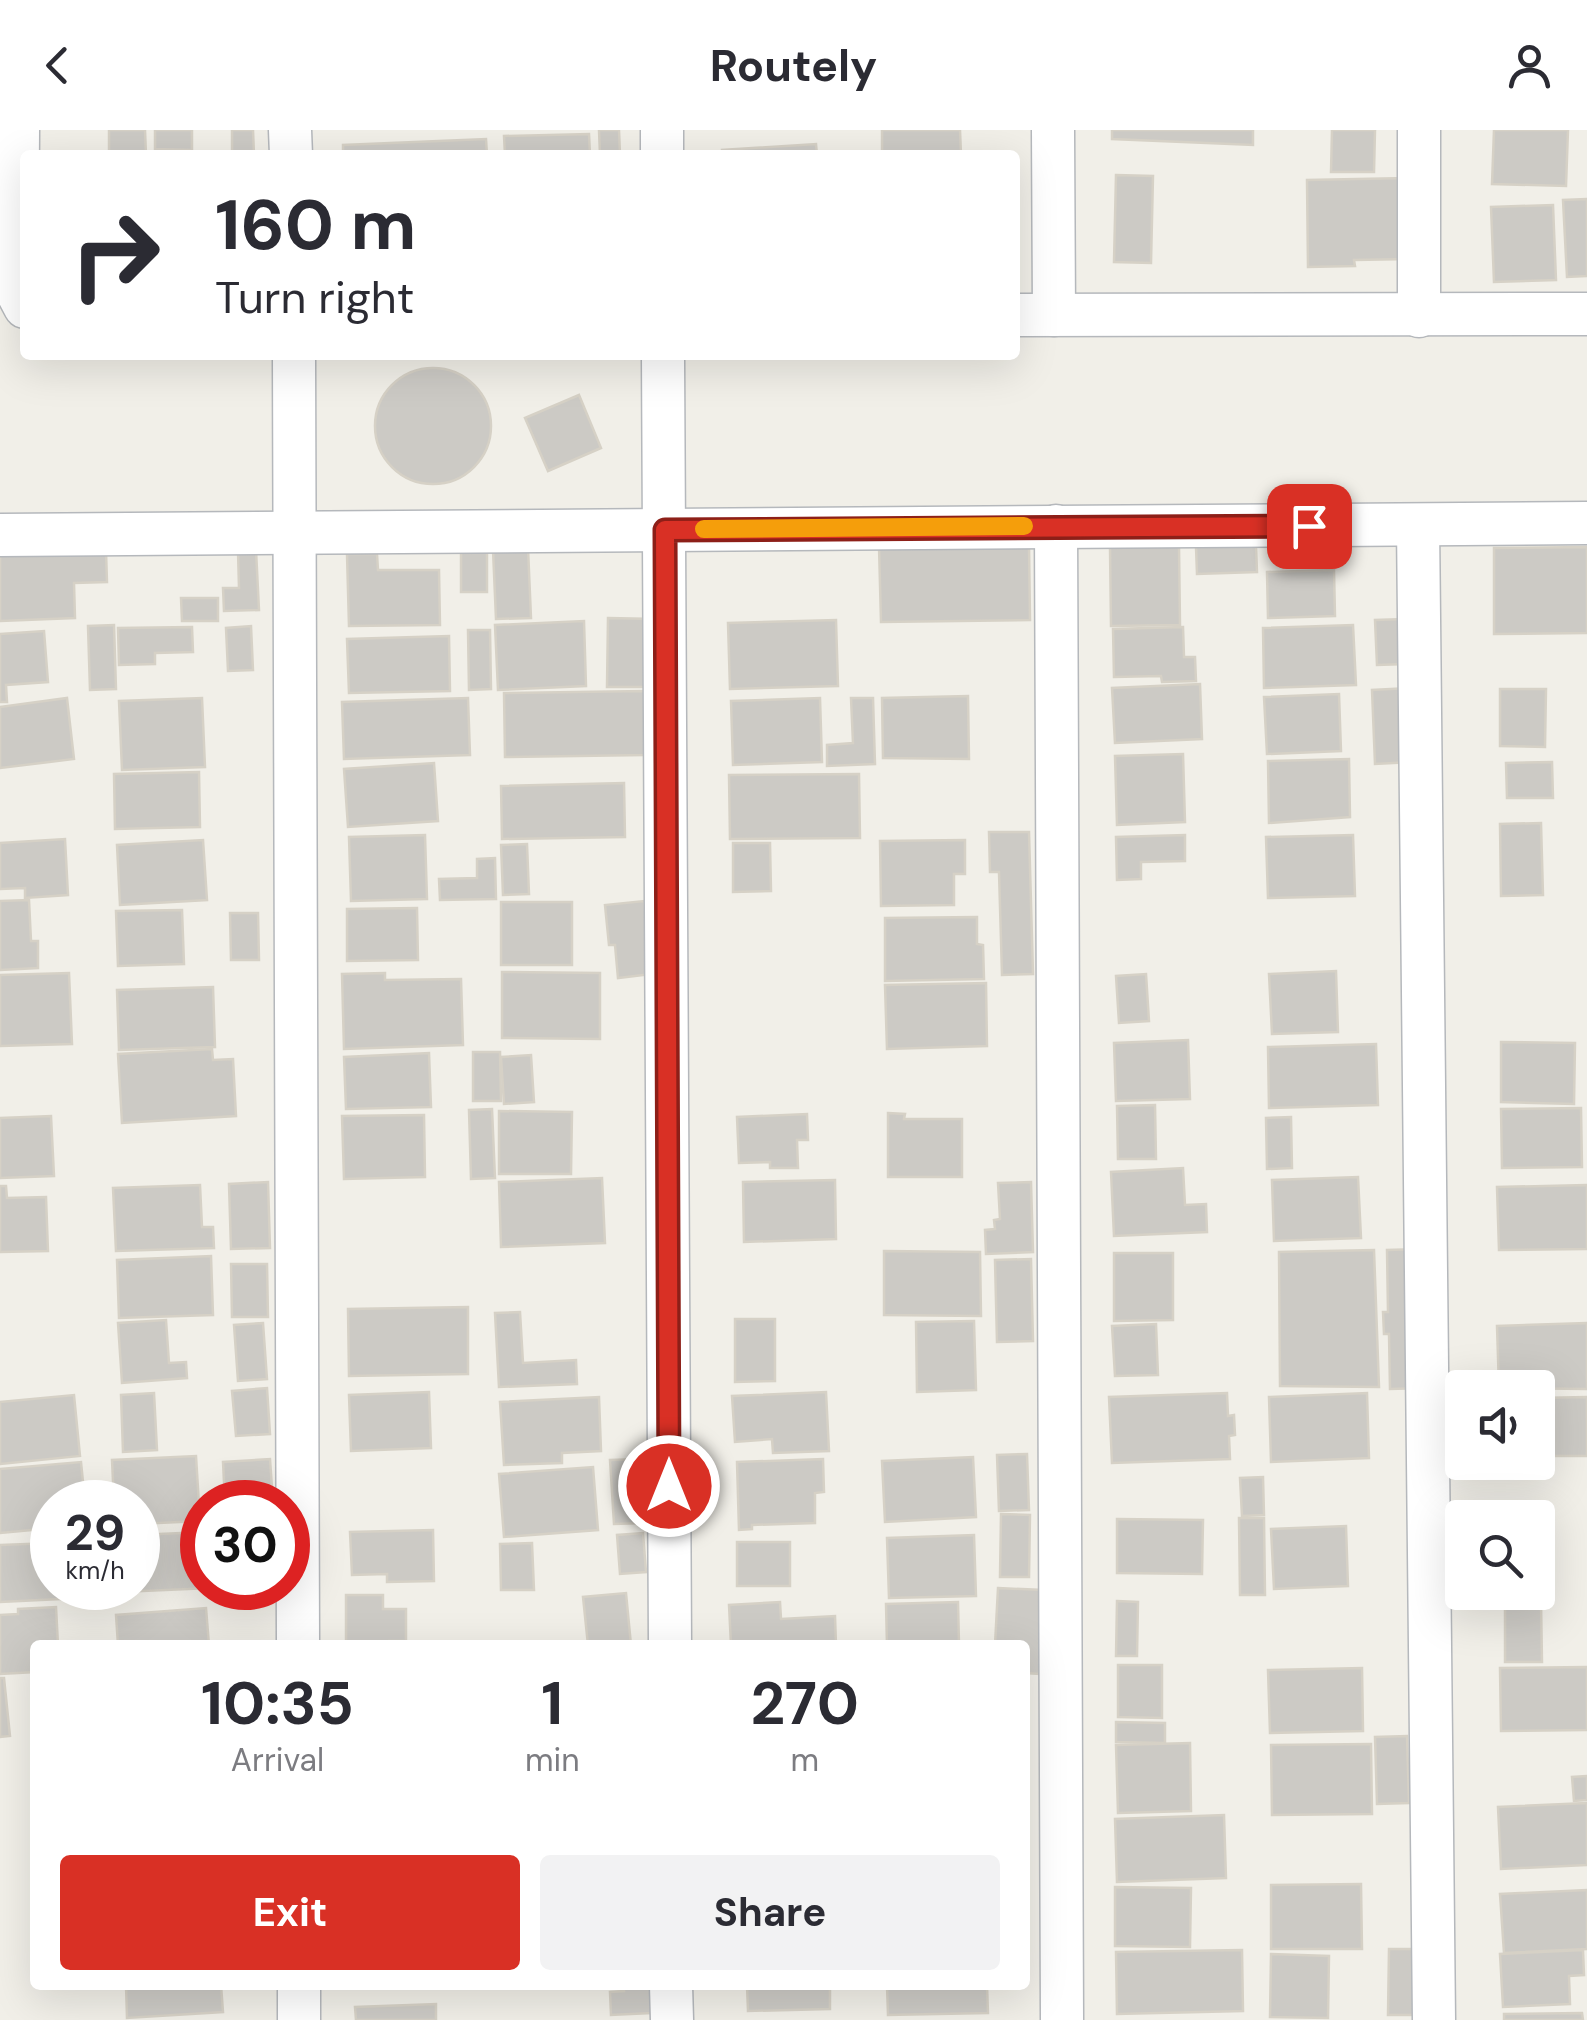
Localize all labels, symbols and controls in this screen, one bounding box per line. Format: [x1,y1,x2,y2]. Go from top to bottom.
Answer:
text: Routely [710,36,877,95]
icon: back [30,38,85,93]
icon: person [1502,38,1557,93]
text: 160 m [215,180,416,271]
icon: right [50,190,180,320]
text: Turn right [215,268,414,327]
pin [1267,484,1352,569]
icon: arrive [1282,499,1337,554]
map controls [1445,1370,1555,1610]
button: sound [1445,1370,1555,1480]
position arrow [617,1434,721,1538]
speed limit sign: 30 [180,1480,310,1610]
text: 29 [65,1500,125,1566]
button: search [1445,1500,1555,1610]
text: km/h [65,1554,125,1587]
text: 10:35 [201,1664,354,1743]
text: 1 [541,1664,563,1743]
text: 270 [751,1664,859,1743]
text: Arrival [231,1739,324,1781]
text: min [525,1739,580,1781]
text: m [790,1739,819,1781]
button: Exit [60,1855,520,1970]
button: Share [540,1855,1000,1970]

